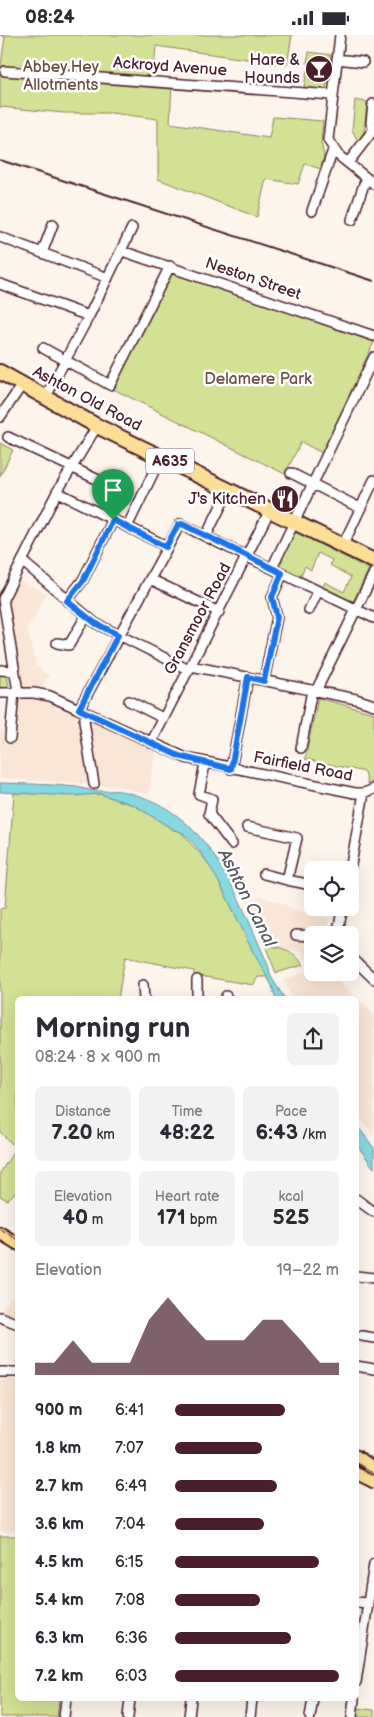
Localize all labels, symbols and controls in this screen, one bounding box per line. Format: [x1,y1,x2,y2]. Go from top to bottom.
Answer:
text: 08:24 [25,6,75,29]
place label: Hare & Hounds [244,51,300,88]
street label: Ackroyd Avenue [112,54,228,80]
bar icon: Hare & Hounds [304,54,334,84]
park label: Abbey Hey Allotments [23,58,100,95]
street label: Neston Street [203,254,303,304]
street label: Ashton Old Road [29,362,145,436]
park label: Delamere Park [204,370,312,389]
road number: A635 [146,449,194,473]
pin [92,469,134,520]
icon: arrive [99,476,127,504]
restaurant icon: J's Kitchen [270,484,300,514]
place label: J's Kitchen [188,490,266,509]
street label: Gransmoor Road [161,560,235,678]
street label: Fairfield Road [252,748,354,786]
water label: Ashton Canal [213,845,281,951]
map controls [304,861,359,981]
button: locate [304,861,359,916]
button: layers [304,926,359,981]
text: Morning run [35,1012,190,1045]
button: share [287,1013,339,1065]
text: 08:24 · 8 × 900 m [35,1048,161,1067]
text: Distance [55,1103,111,1120]
text: Time [171,1103,203,1120]
text: Pace [275,1103,307,1120]
text: 7.20 [51,1120,93,1145]
text: 48:22 [159,1120,215,1145]
text: 6:43 [256,1120,298,1145]
text: km [93,1126,115,1143]
text: /km [298,1126,326,1143]
text: Elevation [54,1188,112,1205]
text: Heart rate [155,1188,219,1205]
text: kcal [278,1188,304,1205]
text: 40 [63,1205,88,1230]
text: 171 [157,1205,186,1230]
text: 525 [273,1205,309,1230]
text: m [88,1211,103,1228]
text: bpm [186,1211,217,1228]
text: Elevation [35,1261,102,1280]
text: 19–22 m [277,1261,339,1280]
text: 900 m [35,1401,82,1420]
text: 6:41 [115,1401,144,1420]
text: 1.8 km [35,1439,81,1458]
text: 7:07 [115,1439,143,1458]
text: 2.7 km [35,1477,83,1496]
text: 6:49 [115,1477,147,1496]
text: 3.6 km [35,1515,84,1534]
text: 7:04 [115,1515,145,1534]
text: 4.5 km [35,1553,84,1572]
text: 6:15 [115,1553,143,1572]
text: 5.4 km [35,1591,84,1610]
text: 7:08 [115,1591,145,1610]
text: 6.3 km [35,1629,84,1648]
text: 6:36 [115,1629,148,1648]
text: 7.2 km [35,1667,83,1686]
text: 6:03 [115,1667,147,1686]

